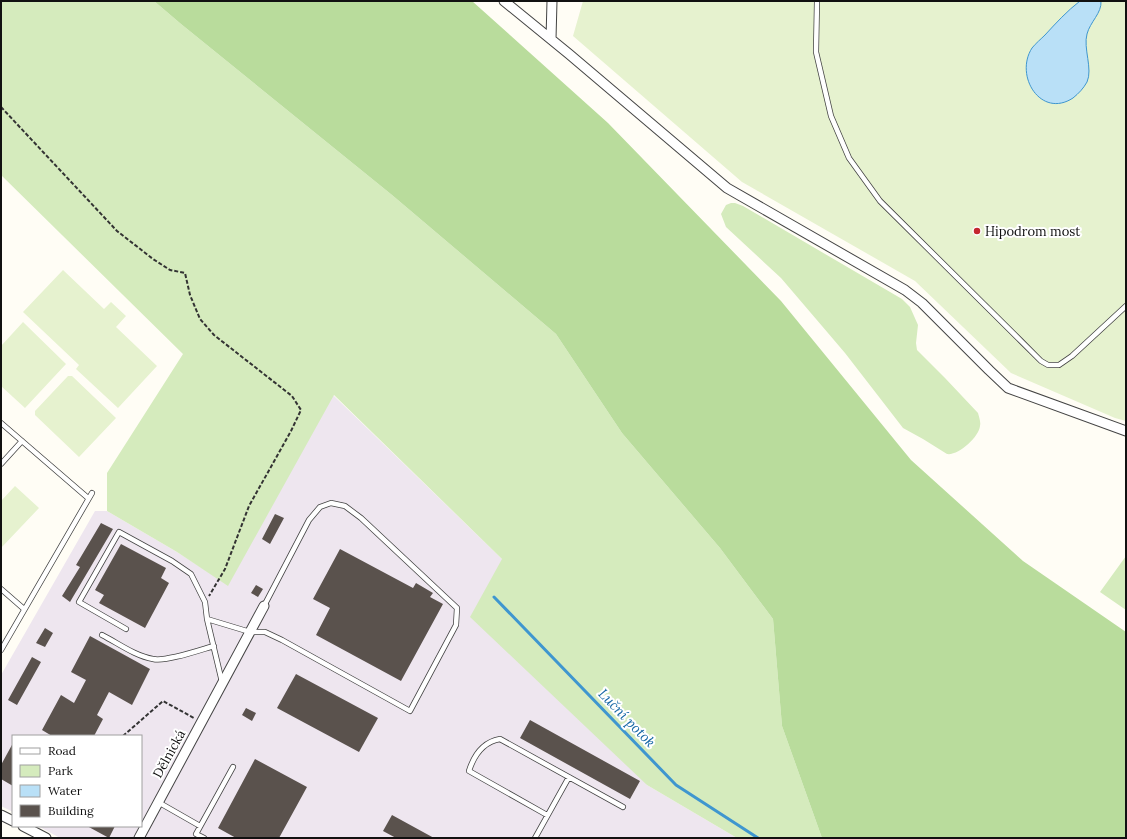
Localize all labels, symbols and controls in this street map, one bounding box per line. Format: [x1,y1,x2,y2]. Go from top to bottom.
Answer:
place label: Hipodrom most [985,223,1080,240]
marker: Hipodrom most [972,226,982,236]
water label: Luční potok [595,685,659,751]
street label: Dělnická [149,727,189,781]
legend [12,735,142,827]
text: Road [48,743,76,758]
text: Park [48,763,74,778]
text: Water [48,783,83,798]
text: Building [48,803,94,818]

